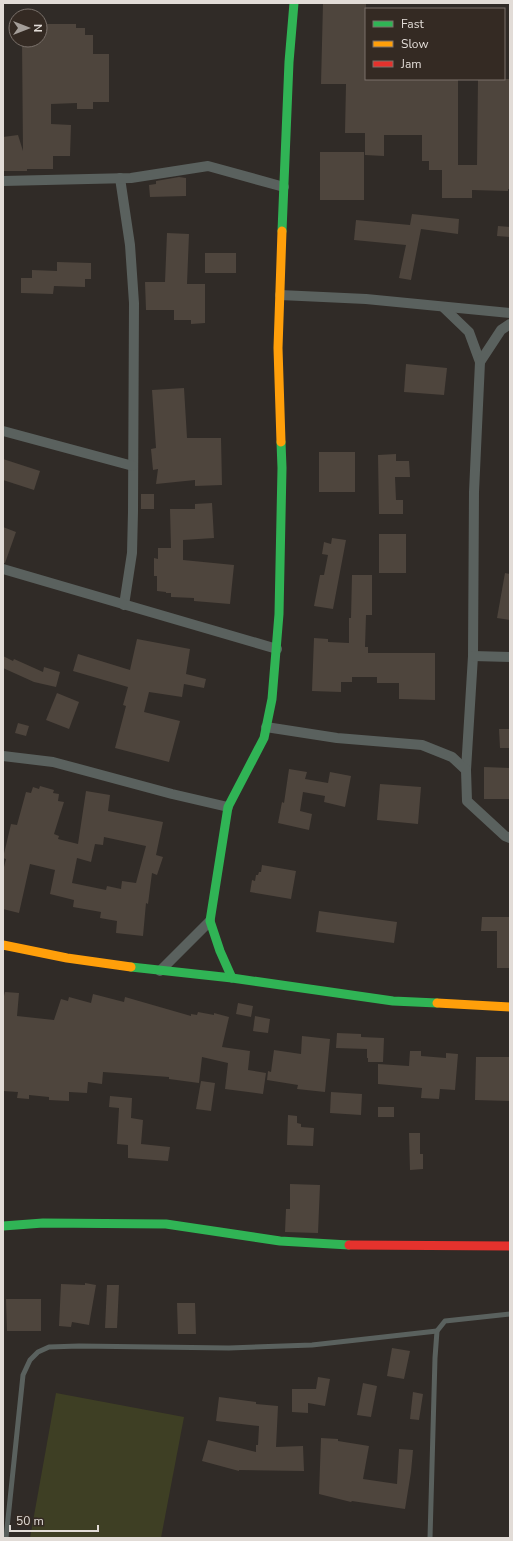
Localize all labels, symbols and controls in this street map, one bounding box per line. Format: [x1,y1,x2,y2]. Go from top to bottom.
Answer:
north arrow [8,8,48,48]
legend [365,8,505,80]
text: Fast [401,16,424,32]
text: N [30,24,45,32]
text: Slow [401,36,429,52]
text: Jam [400,56,422,72]
scale bar [10,1507,98,1533]
text: 50 m [16,1513,44,1529]

